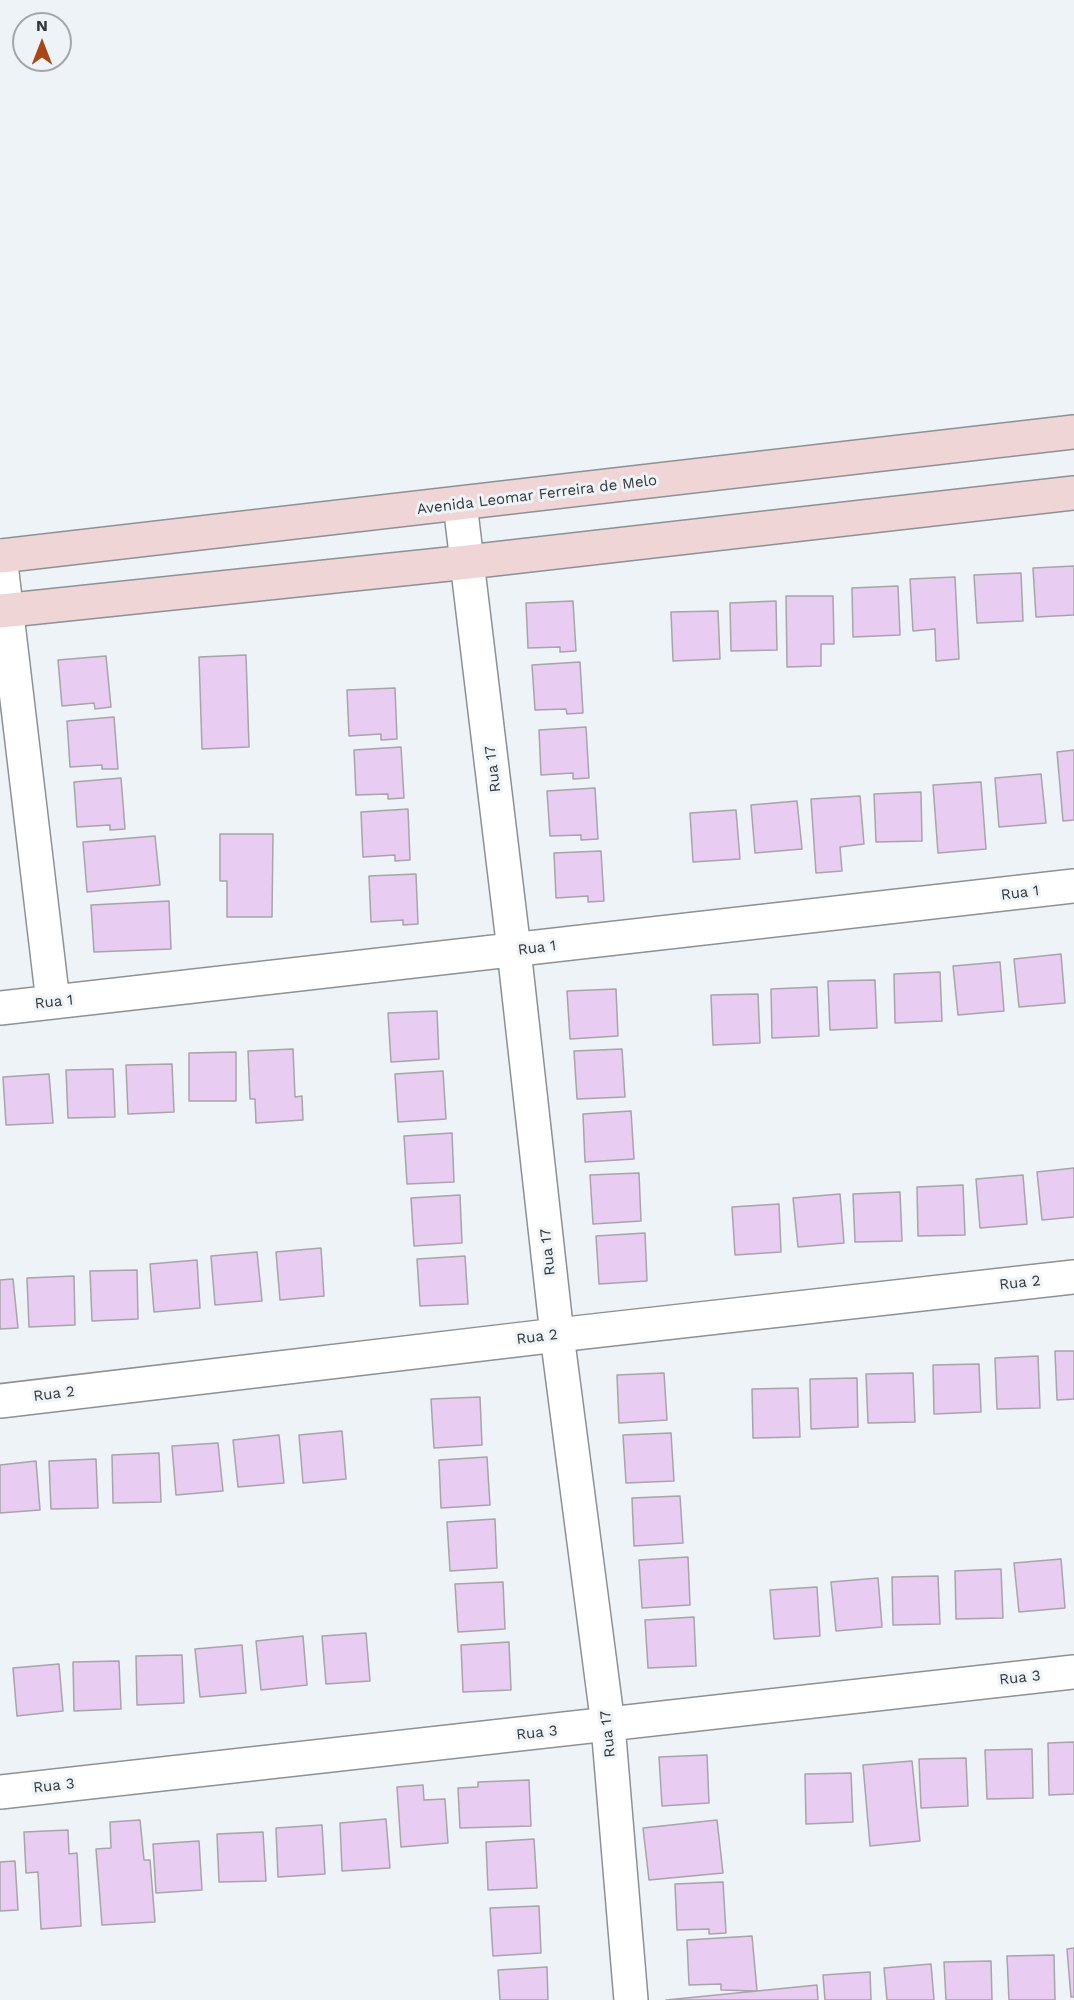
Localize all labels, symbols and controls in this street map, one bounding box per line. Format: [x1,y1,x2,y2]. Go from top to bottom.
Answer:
north arrow [12,12,72,72]
text: N [36,16,48,35]
street label: Avenida Leomar Ferreira de Melo [416,471,658,519]
street label: Rua 17 [481,745,505,793]
street label: Rua 1 [1000,882,1040,904]
street label: Rua 1 [517,937,557,959]
street label: Rua 1 [34,991,74,1013]
street label: Rua 17 [537,1228,559,1276]
street label: Rua 2 [998,1272,1042,1294]
street label: Rua 2 [515,1326,559,1348]
street label: Rua 2 [32,1383,76,1405]
street label: Rua 3 [998,1667,1042,1689]
street label: Rua 17 [597,1710,619,1758]
street label: Rua 3 [515,1722,559,1744]
street label: Rua 3 [32,1775,76,1797]

